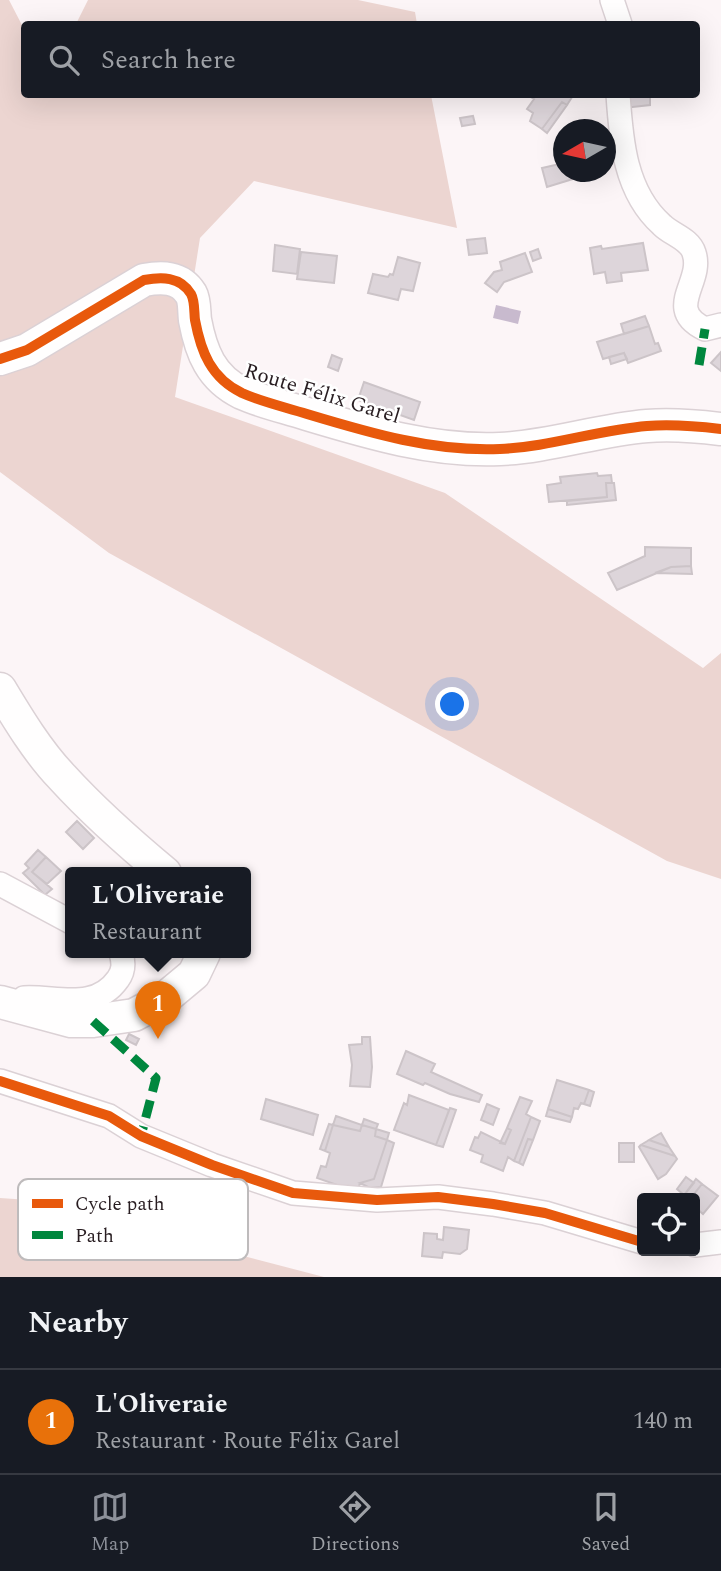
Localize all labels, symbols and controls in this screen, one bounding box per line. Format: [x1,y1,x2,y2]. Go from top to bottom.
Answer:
search box [21,21,700,98]
text: Search here [101,40,236,80]
icon: search [45,41,83,79]
north arrow [553,119,616,182]
street label: Route Félix Garel [240,355,404,433]
your location [435,687,469,721]
popup [65,867,251,958]
text: L'Oliveraie [92,875,224,915]
text: Restaurant [92,915,202,950]
pin: 1 [135,981,181,1039]
legend [18,1179,248,1260]
text: Cycle path [75,1190,165,1219]
map controls [637,1193,700,1256]
button: locate [637,1193,700,1256]
text: Path [75,1222,114,1251]
text: Nearby [28,1300,127,1346]
text: L'Oliveraie [95,1384,228,1424]
text: 1 [45,1404,57,1439]
text: 140 m [633,1404,693,1439]
text: Restaurant · Route Félix Garel [95,1424,400,1459]
tab: Map [91,1488,129,1559]
tab: Directions [311,1488,400,1559]
tab: Saved [581,1488,630,1559]

